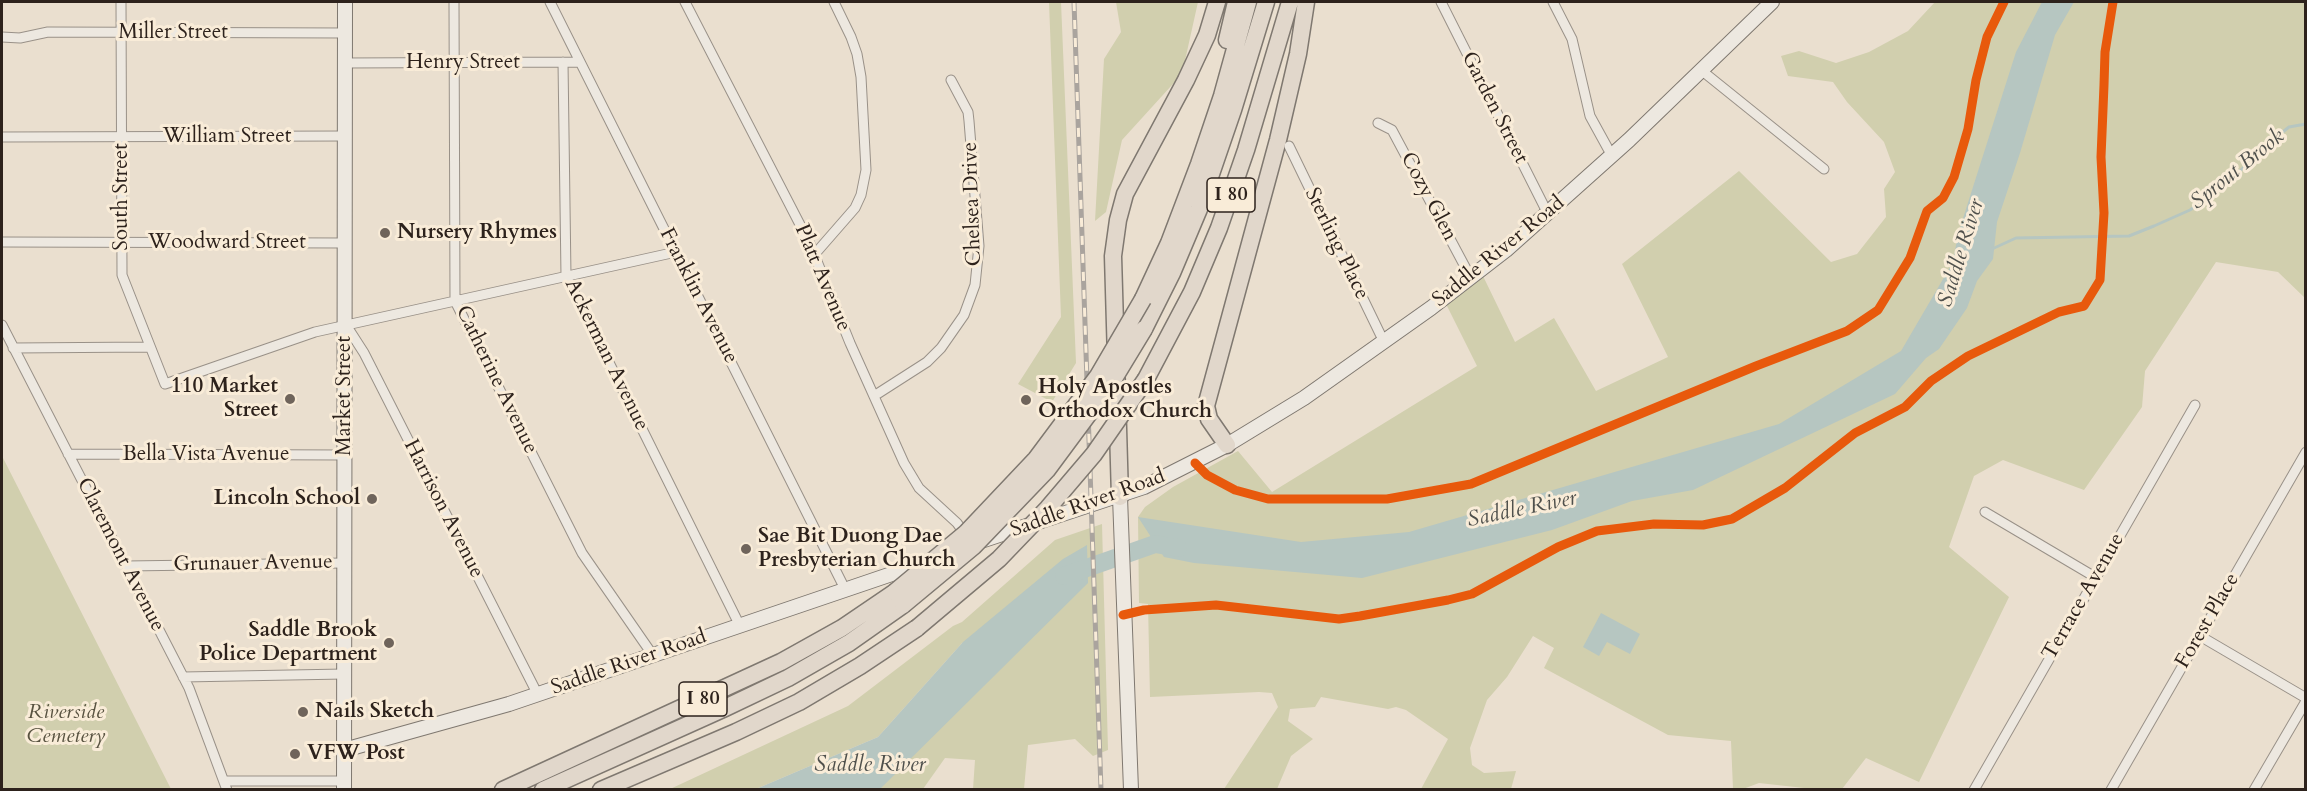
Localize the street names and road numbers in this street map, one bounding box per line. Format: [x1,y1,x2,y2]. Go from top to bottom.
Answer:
street label: Miller Street [118,20,228,46]
street label: Garden Street [1455,48,1533,168]
street label: Henry Street [406,50,520,76]
street label: William Street [163,124,291,150]
street label: Chelsea Drive [958,141,988,267]
street label: South Street [109,143,135,251]
street label: Cozy Glen [1394,148,1462,246]
road number: I 80 [1207,178,1255,212]
street label: Sterling Place [1298,184,1374,304]
street label: Saddle River Road [1428,191,1570,313]
street label: Platt Avenue [788,221,856,335]
street label: Franklin Avenue [653,224,743,368]
street label: Woodward Street [148,230,306,256]
street label: Ackerman Avenue [558,275,654,435]
street label: Catherine Avenue [449,302,543,458]
street label: Market Street [332,336,358,456]
street label: Harrison Avenue [397,436,489,582]
street label: Bella Vista Avenue [122,442,290,468]
street label: Saddle River Road [1007,464,1169,544]
street label: Claremont Avenue [70,474,170,636]
street label: Terrace Avenue [2038,529,2130,665]
street label: Grunauer Avenue [173,550,333,578]
street label: Forest Place [2171,569,2245,673]
street label: Saddle River Road [548,625,710,701]
road number: I 80 [679,682,727,716]

